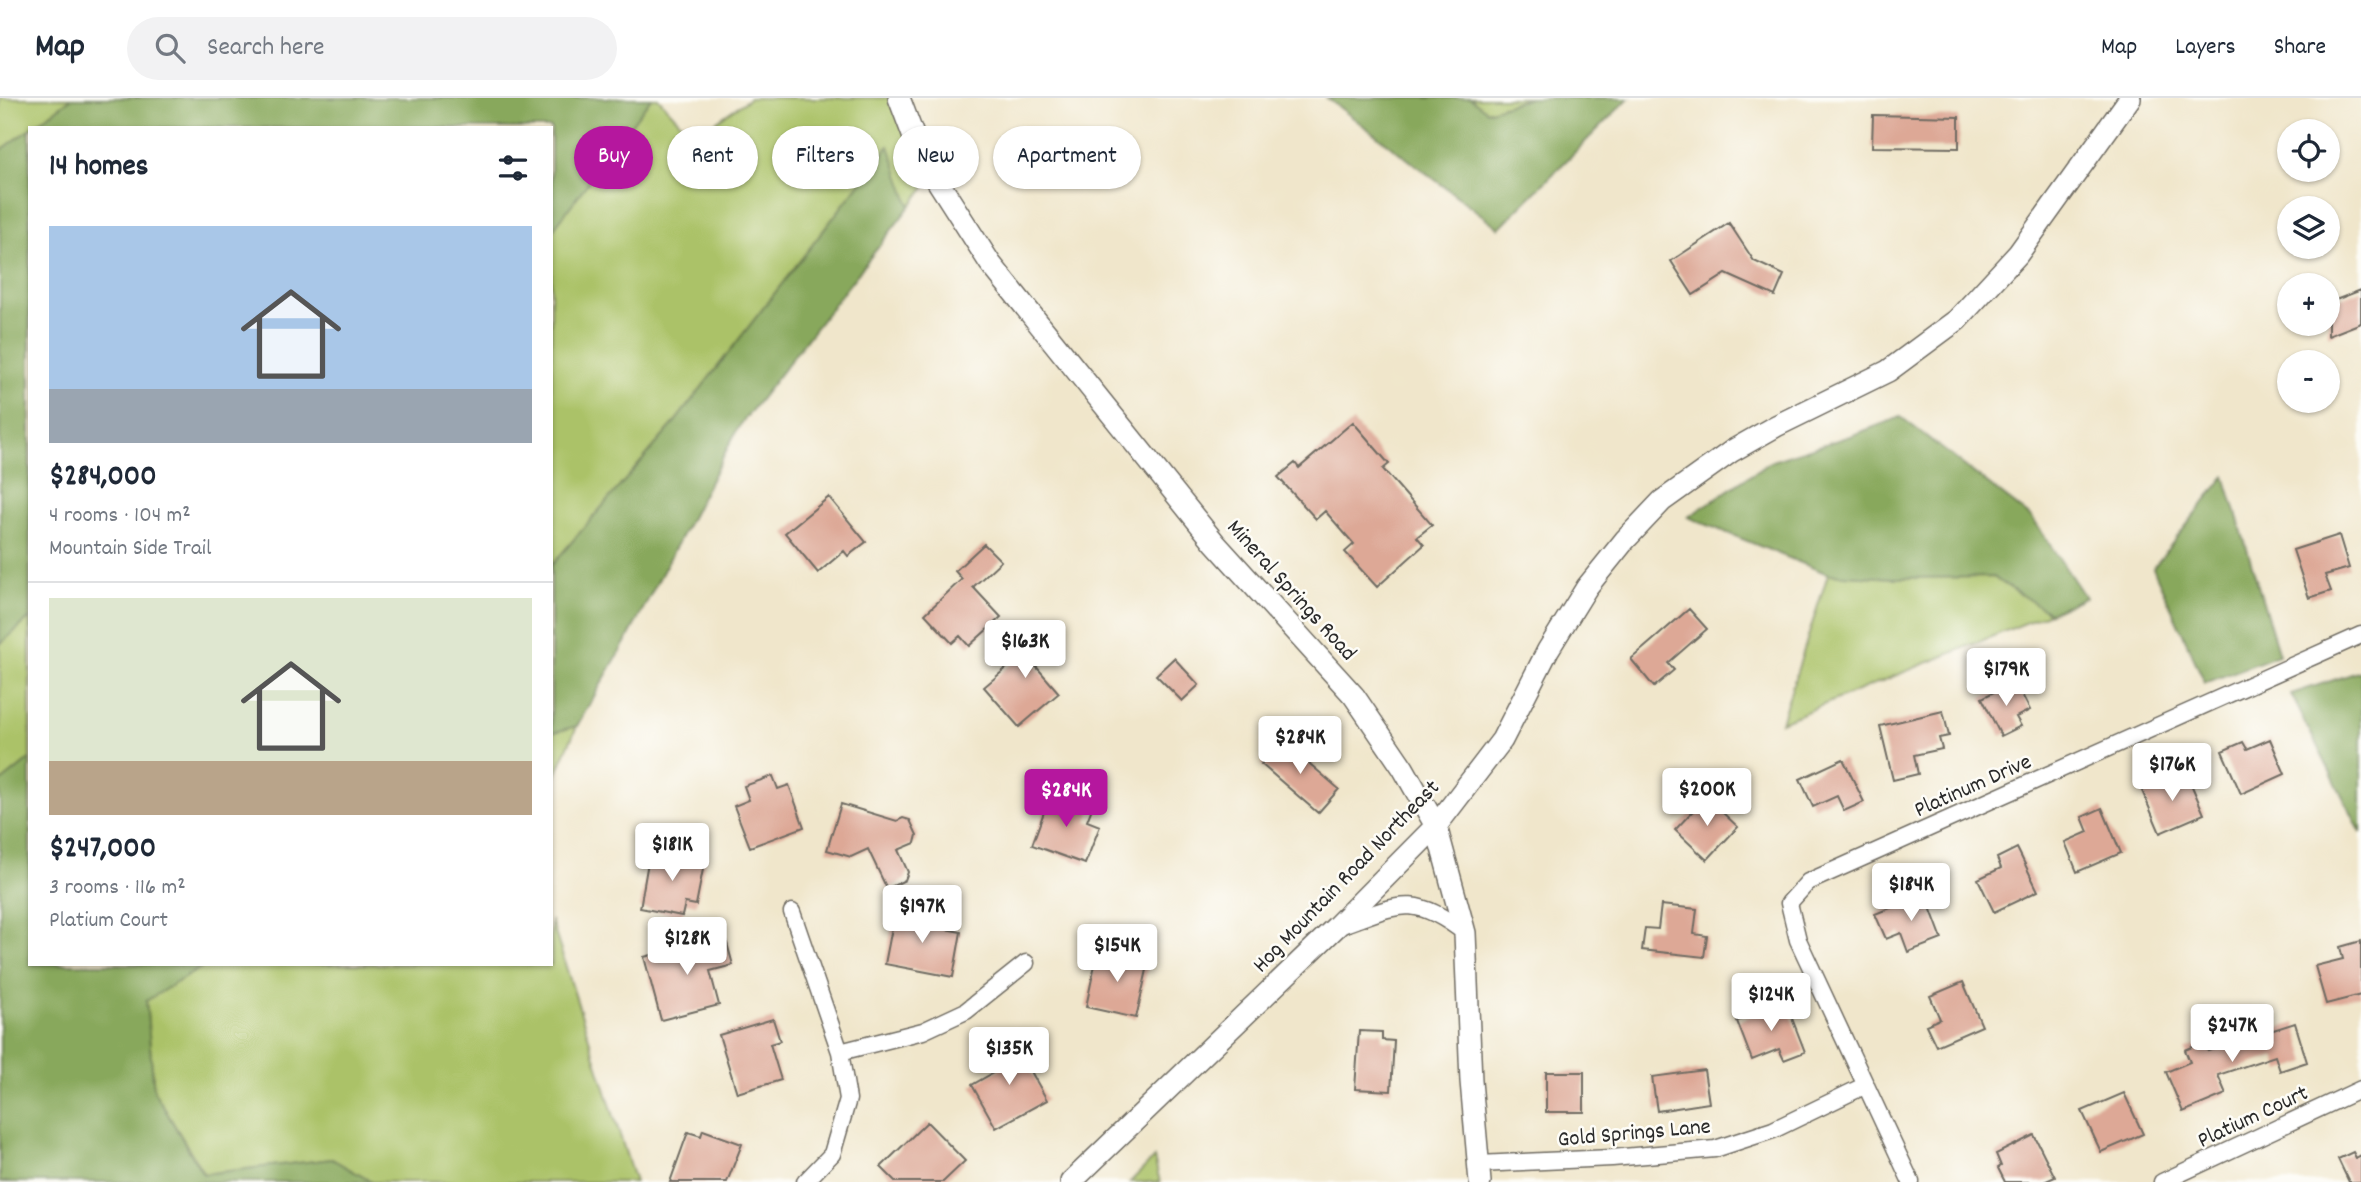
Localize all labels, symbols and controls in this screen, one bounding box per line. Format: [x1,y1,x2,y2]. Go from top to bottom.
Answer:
search box [127,17,617,80]
text: Map [35,25,85,72]
icon: search [151,29,189,67]
text: Search here [207,30,325,67]
text: Map [2101,31,2137,65]
text: Layers [2175,31,2236,65]
text: Share [2274,31,2326,65]
map controls [2277,119,2340,413]
button: locate [2277,119,2340,182]
chip: Buy [574,126,653,189]
chip: Rent [667,126,758,189]
chip: Filters [772,126,879,189]
chip: New [893,126,979,189]
chip: Apartment [993,126,1141,189]
text: 14 homes [49,147,148,190]
icon: filters [494,149,532,187]
button: layers [2277,196,2340,259]
icon: home [228,271,354,397]
button: + [2277,273,2340,336]
button: − [2277,350,2340,413]
text: $284,000 [49,457,157,500]
text: 4 rooms · 104 m² [49,500,191,533]
street label: Mineral Springs Road [1218,513,1363,670]
text: Mountain Side Trail [49,533,211,566]
pin: $163K [976,620,1074,680]
text: $163K [1001,626,1049,659]
icon: home [228,643,354,769]
pin: $179K [1957,648,2055,708]
text: $179K [1983,654,2029,687]
pin: $284K [1251,716,1349,776]
text: $284K [1274,722,1326,755]
pin: $176K [2123,744,2221,803]
street label: Platinum Drive [1909,747,2037,828]
text: $176K [2148,749,2196,782]
pin: $200K [1658,768,1756,828]
pin: $284K [1017,770,1115,829]
street label: Hog Mountain Road Northeast [1246,773,1449,982]
text: $200K [1678,774,1736,807]
text: $284K [1040,775,1092,808]
pin: $181K [623,824,721,883]
text: $247,000 [49,829,156,872]
text: $181K [651,829,693,862]
pin: $184K [1862,864,1960,923]
text: $184K [1888,869,1934,902]
text: 3 rooms · 116 m² [49,872,186,905]
pin: $197K [873,886,971,945]
text: $197K [899,891,945,924]
text: Platium Court [49,905,168,938]
pin: $128K [638,918,736,977]
text: $128K [664,923,710,956]
pin: $154K [1068,924,1166,984]
text: $154K [1093,930,1141,963]
pin: $124K [1722,974,1820,1033]
text: $124K [1748,979,1794,1012]
pin: $247K [2183,1004,2281,1064]
text: $247K [2207,1010,2257,1043]
pin: $135K [960,1028,1058,1087]
text: $135K [985,1033,1033,1066]
street label: Platium Court [2193,1078,2314,1158]
street label: Gold Springs Lane [1556,1111,1712,1158]

